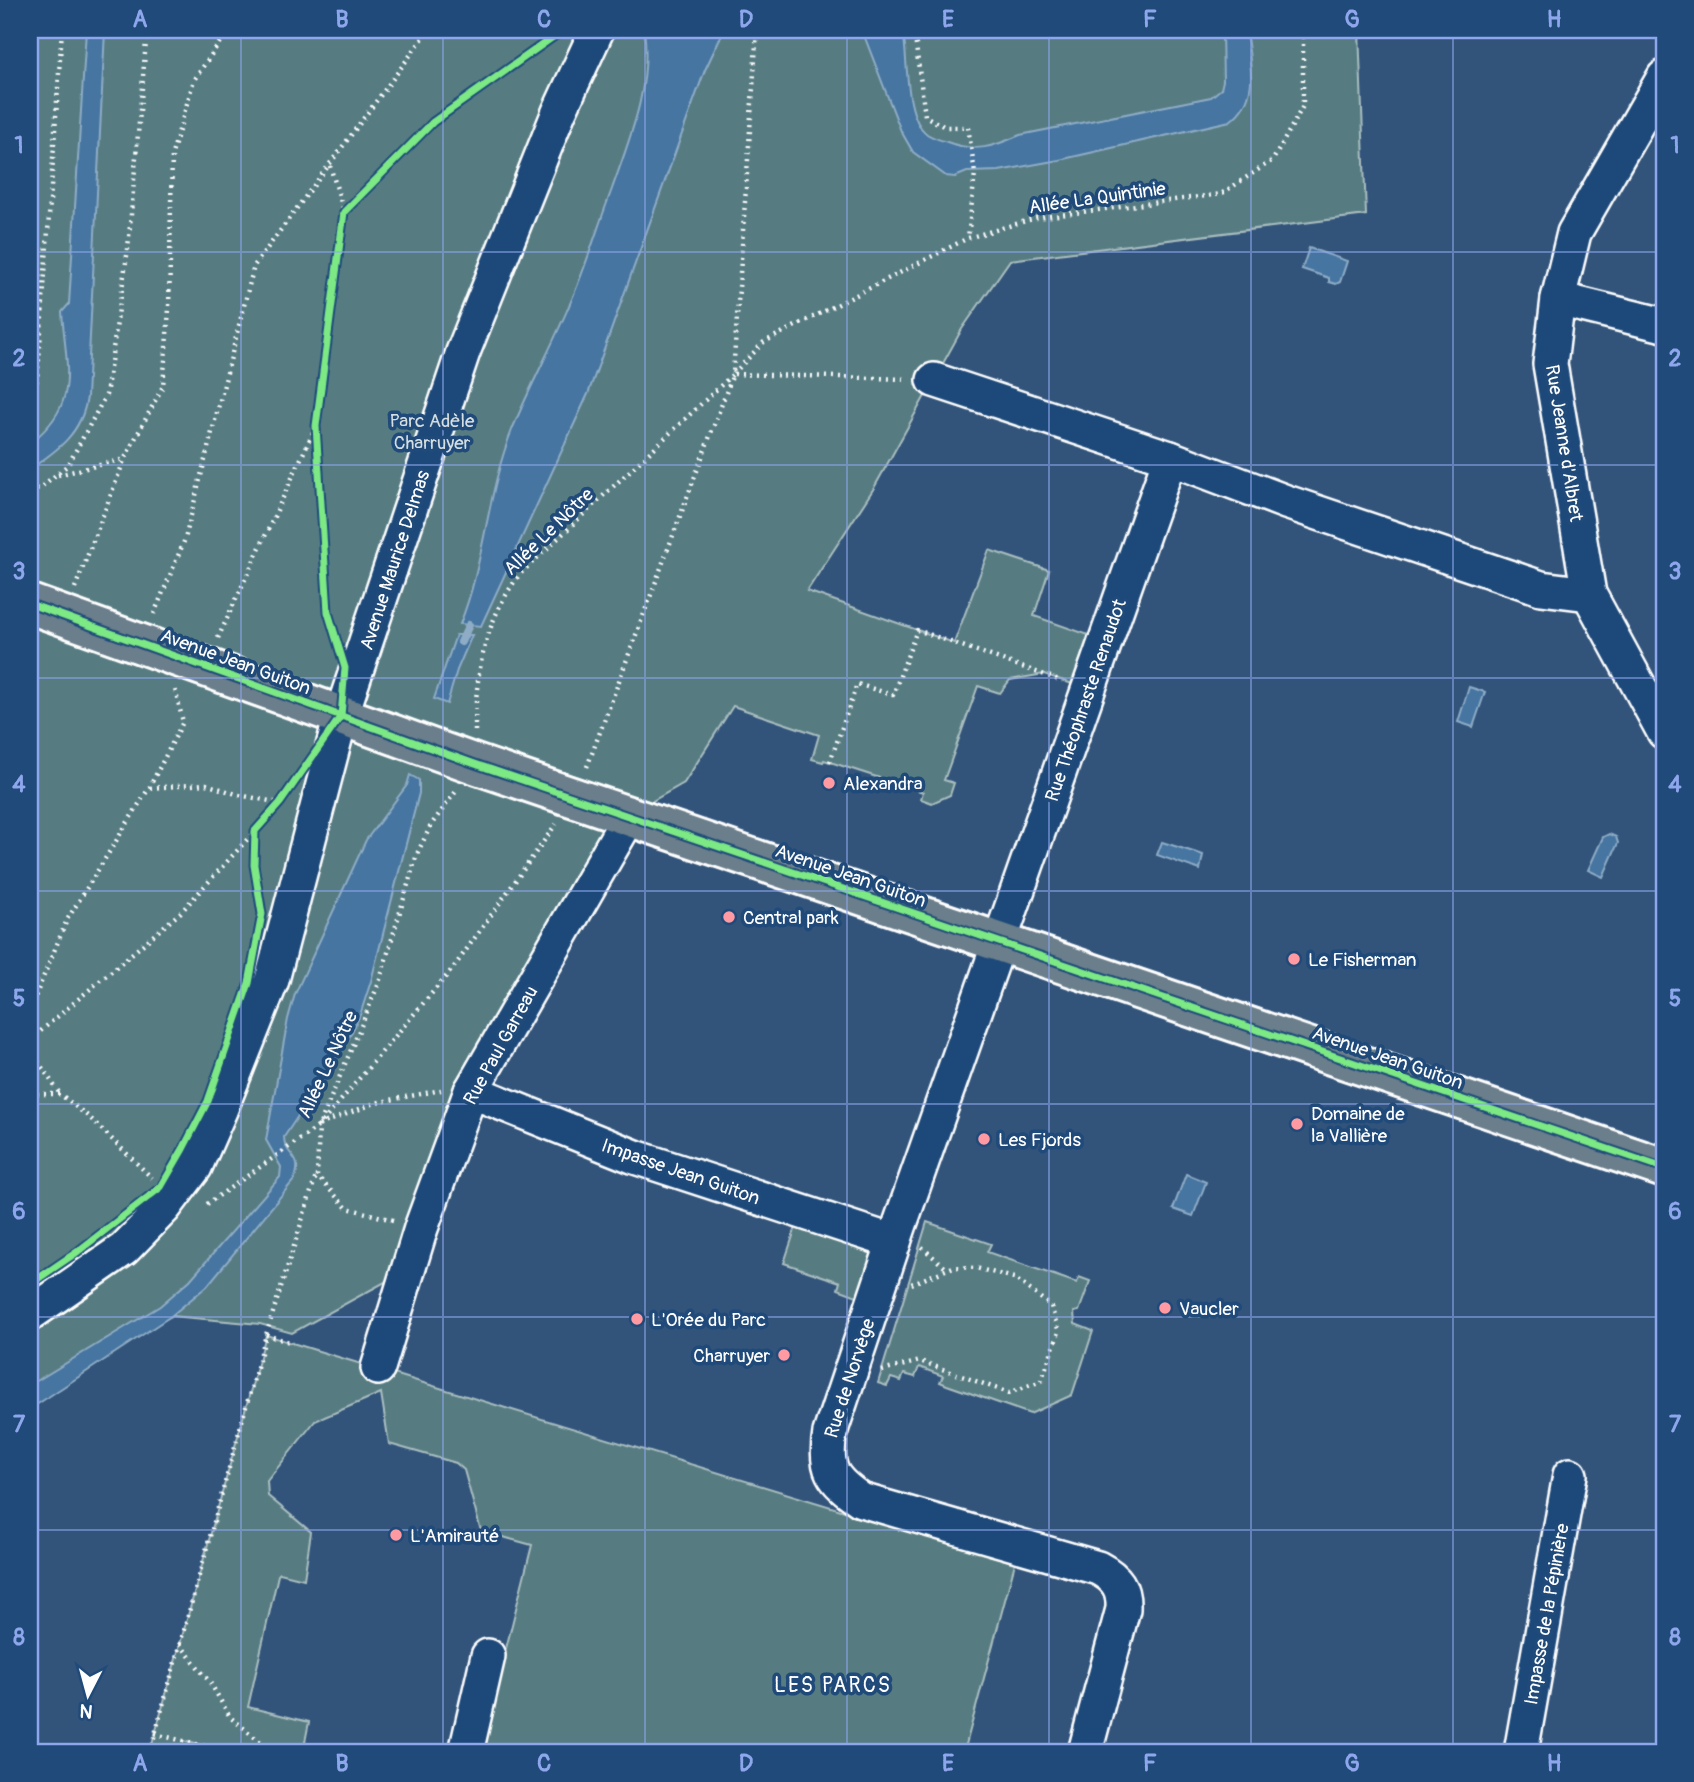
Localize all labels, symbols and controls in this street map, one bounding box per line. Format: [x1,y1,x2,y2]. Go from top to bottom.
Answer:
text: A [133,5,148,34]
text: B [335,5,349,34]
text: C [537,5,551,34]
text: D [739,5,753,34]
text: E [942,5,954,34]
text: F [1143,5,1157,34]
text: G [1344,5,1360,34]
text: H [1547,5,1561,34]
text: 1 [15,131,24,160]
text: 1 [1671,131,1680,160]
street label: Allée La Quintinie [1027,176,1168,219]
text: 2 [13,344,26,373]
text: 2 [1669,344,1682,373]
street label: Rue Jeanne d'Albret [1540,363,1588,524]
park label: Parc Adèle Charruyer [390,409,475,455]
street label: Avenue Maurice Delmas [355,467,435,653]
street label: Allée Le Nôtre [499,482,599,581]
text: 3 [13,557,25,586]
text: 3 [1669,557,1681,586]
street label: Rue Théophraste Renaudot [1040,596,1132,805]
street label: Avenue Jean Guiton [157,624,314,700]
text: 4 [12,770,26,799]
text: 4 [1668,770,1682,799]
place label: Alexandra [843,772,923,796]
marker: Alexandra [821,775,837,791]
street label: Avenue Jean Guiton [772,839,929,913]
place label: Central park [743,906,839,930]
marker: Central park [721,909,737,925]
place label: Le Fisherman [1308,948,1416,972]
marker: Le Fisherman [1286,951,1302,967]
street label: Rue Paul Garreau [458,982,543,1109]
text: 5 [13,984,25,1013]
text: 5 [1669,984,1681,1013]
street label: Allée Le Nôtre [293,1006,364,1122]
street label: Avenue Jean Guiton [1309,1021,1466,1095]
place label: Domaine de la Vallière [1311,1102,1405,1148]
marker: Domaine de la Vallière [1289,1116,1305,1132]
place label: Les Fjords [998,1128,1081,1152]
marker: Les Fjords [976,1131,992,1147]
street label: Impasse Jean Guiton [598,1134,763,1210]
text: 6 [12,1197,26,1226]
text: 6 [1668,1197,1682,1226]
place label: Vaucler [1179,1297,1239,1321]
marker: Vaucler [1157,1300,1173,1316]
place label: L'Orée du Parc [651,1308,766,1332]
marker: L'Orée du Parc [629,1311,645,1327]
street label: Rue de Norvège [819,1315,881,1441]
place label: Charruyer [693,1344,770,1368]
marker: Charruyer [776,1347,792,1363]
text: 7 [13,1410,26,1439]
text: 7 [1669,1410,1682,1439]
street label: Impasse de la Pépinière [1519,1521,1575,1707]
place label: L'Amirauté [410,1524,499,1548]
marker: L'Amirauté [388,1527,404,1543]
text: 8 [13,1623,25,1652]
text: 8 [1669,1623,1681,1652]
north arrow [52,1660,122,1730]
district label: LES PARCS [774,1672,892,1699]
text: N [79,1698,94,1724]
text: A [133,1749,148,1778]
text: B [335,1749,349,1778]
text: C [537,1749,551,1778]
text: D [739,1749,753,1778]
text: E [942,1749,954,1778]
text: F [1143,1749,1157,1778]
text: G [1344,1749,1360,1778]
text: H [1547,1749,1561,1778]

